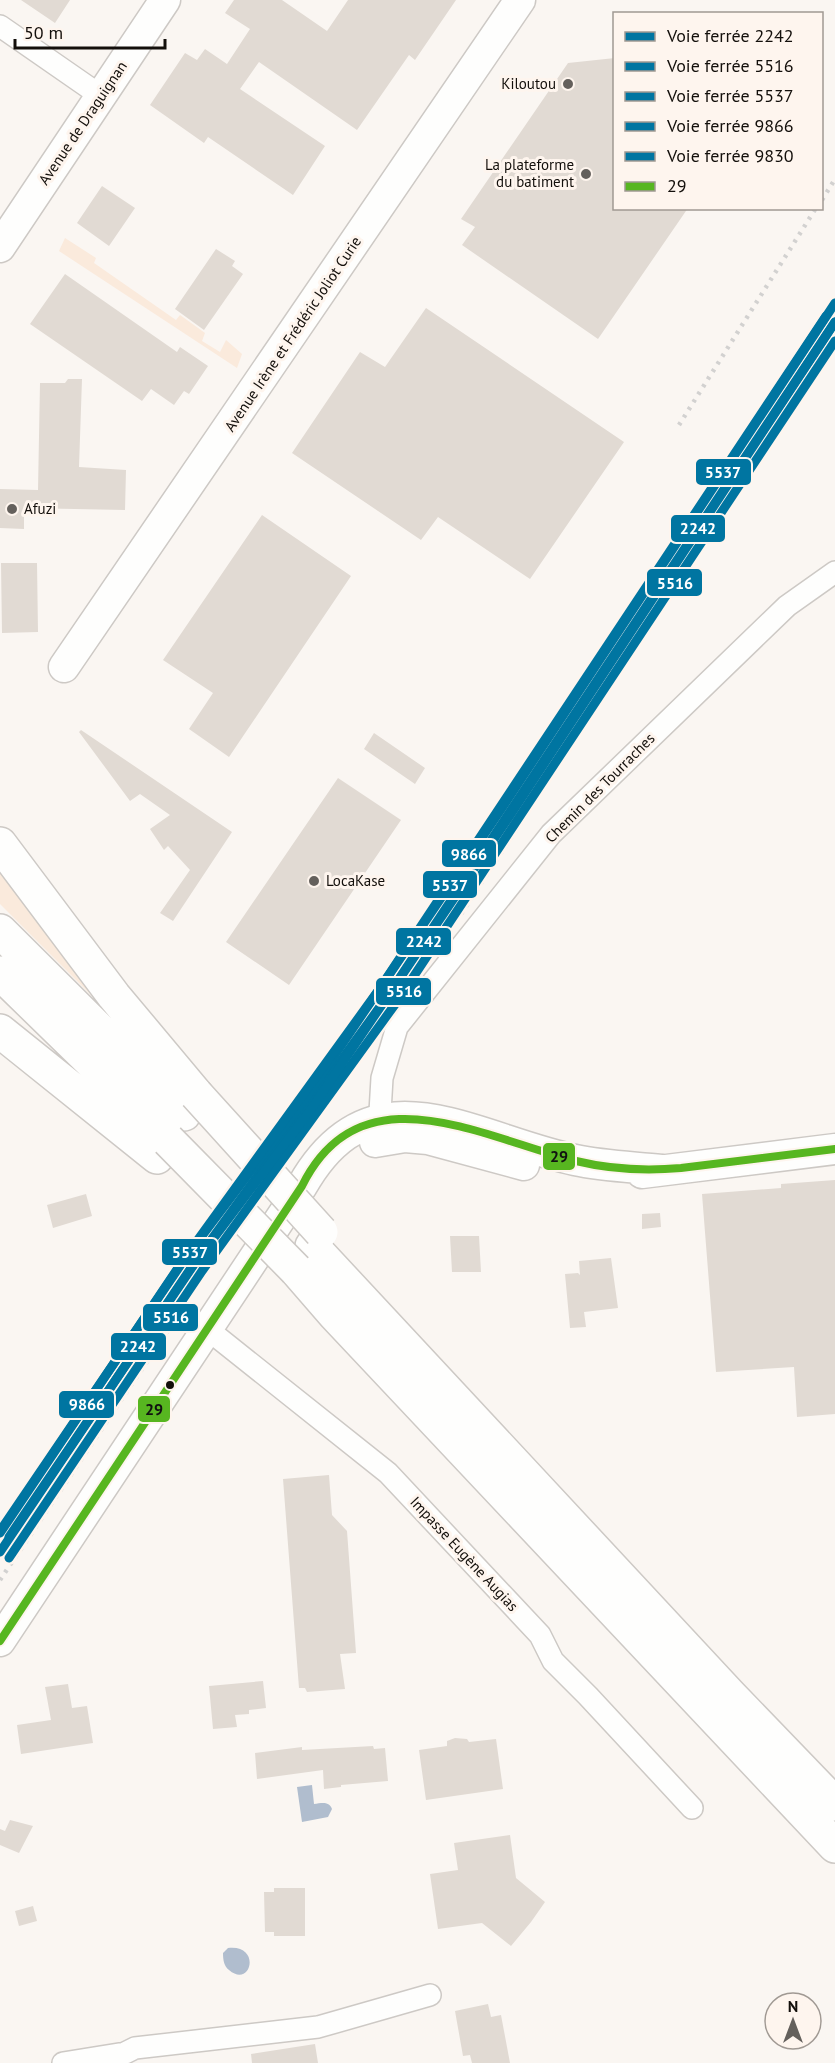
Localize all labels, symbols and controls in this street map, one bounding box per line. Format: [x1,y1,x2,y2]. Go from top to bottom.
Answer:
scale bar [15,12,165,50]
legend [613,12,823,210]
text: 50 m [24,21,63,44]
text: Voie ferrée 2242 [666,24,794,47]
text: Voie ferrée 5516 [666,54,794,77]
street label: Avenue de Draguignan [34,57,131,188]
place label: Kiloutou [501,74,556,93]
marker: Kiloutou [561,77,575,91]
text: Voie ferrée 5537 [666,84,794,107]
text: Voie ferrée 9866 [666,114,794,137]
text: Voie ferrée 9830 [666,144,794,167]
place label: La plateforme du batiment [485,155,574,191]
marker: La plateforme du batiment [579,167,593,181]
text: 29 [667,174,687,197]
street label: Avenue Irène et Frédéric Joliot Curie [220,233,365,435]
line badge: 5537 [695,458,752,486]
text: 5537 [705,462,741,482]
place label: Afuzi [24,499,56,518]
marker: Afuzi [5,502,19,516]
line badge: 2242 [670,514,726,543]
text: 2242 [680,518,716,538]
line badge: 5516 [646,568,703,597]
text: 5516 [657,573,693,593]
street label: Chemin des Tourraches [541,729,658,846]
line badge: 9866 [441,839,497,868]
text: 9866 [451,844,487,864]
line badge: 5537 [422,870,478,899]
place label: LocaKase [326,871,385,890]
marker: LocaKase [307,874,321,888]
text: 5537 [432,875,468,895]
line badge: 2242 [395,927,452,956]
text: 2242 [406,931,442,951]
line badge: 5516 [375,977,432,1006]
text: 5516 [386,981,422,1001]
line badge: 29 [542,1142,576,1171]
text: 29 [550,1146,568,1166]
line badge: 5537 [161,1238,218,1266]
text: 5537 [172,1242,208,1262]
line badge: 5516 [142,1303,199,1332]
text: 5516 [153,1307,189,1327]
line badge: 2242 [110,1332,167,1361]
text: 2242 [120,1336,156,1356]
unlabelled marker [164,1379,176,1391]
line badge: 9866 [58,1390,115,1419]
text: 9866 [69,1394,105,1414]
line badge: 29 [137,1395,171,1423]
text: 29 [145,1399,163,1419]
street label: Impasse Eugène Augias [406,1492,523,1615]
north arrow [763,1991,823,2051]
text: N [788,1996,798,2016]

